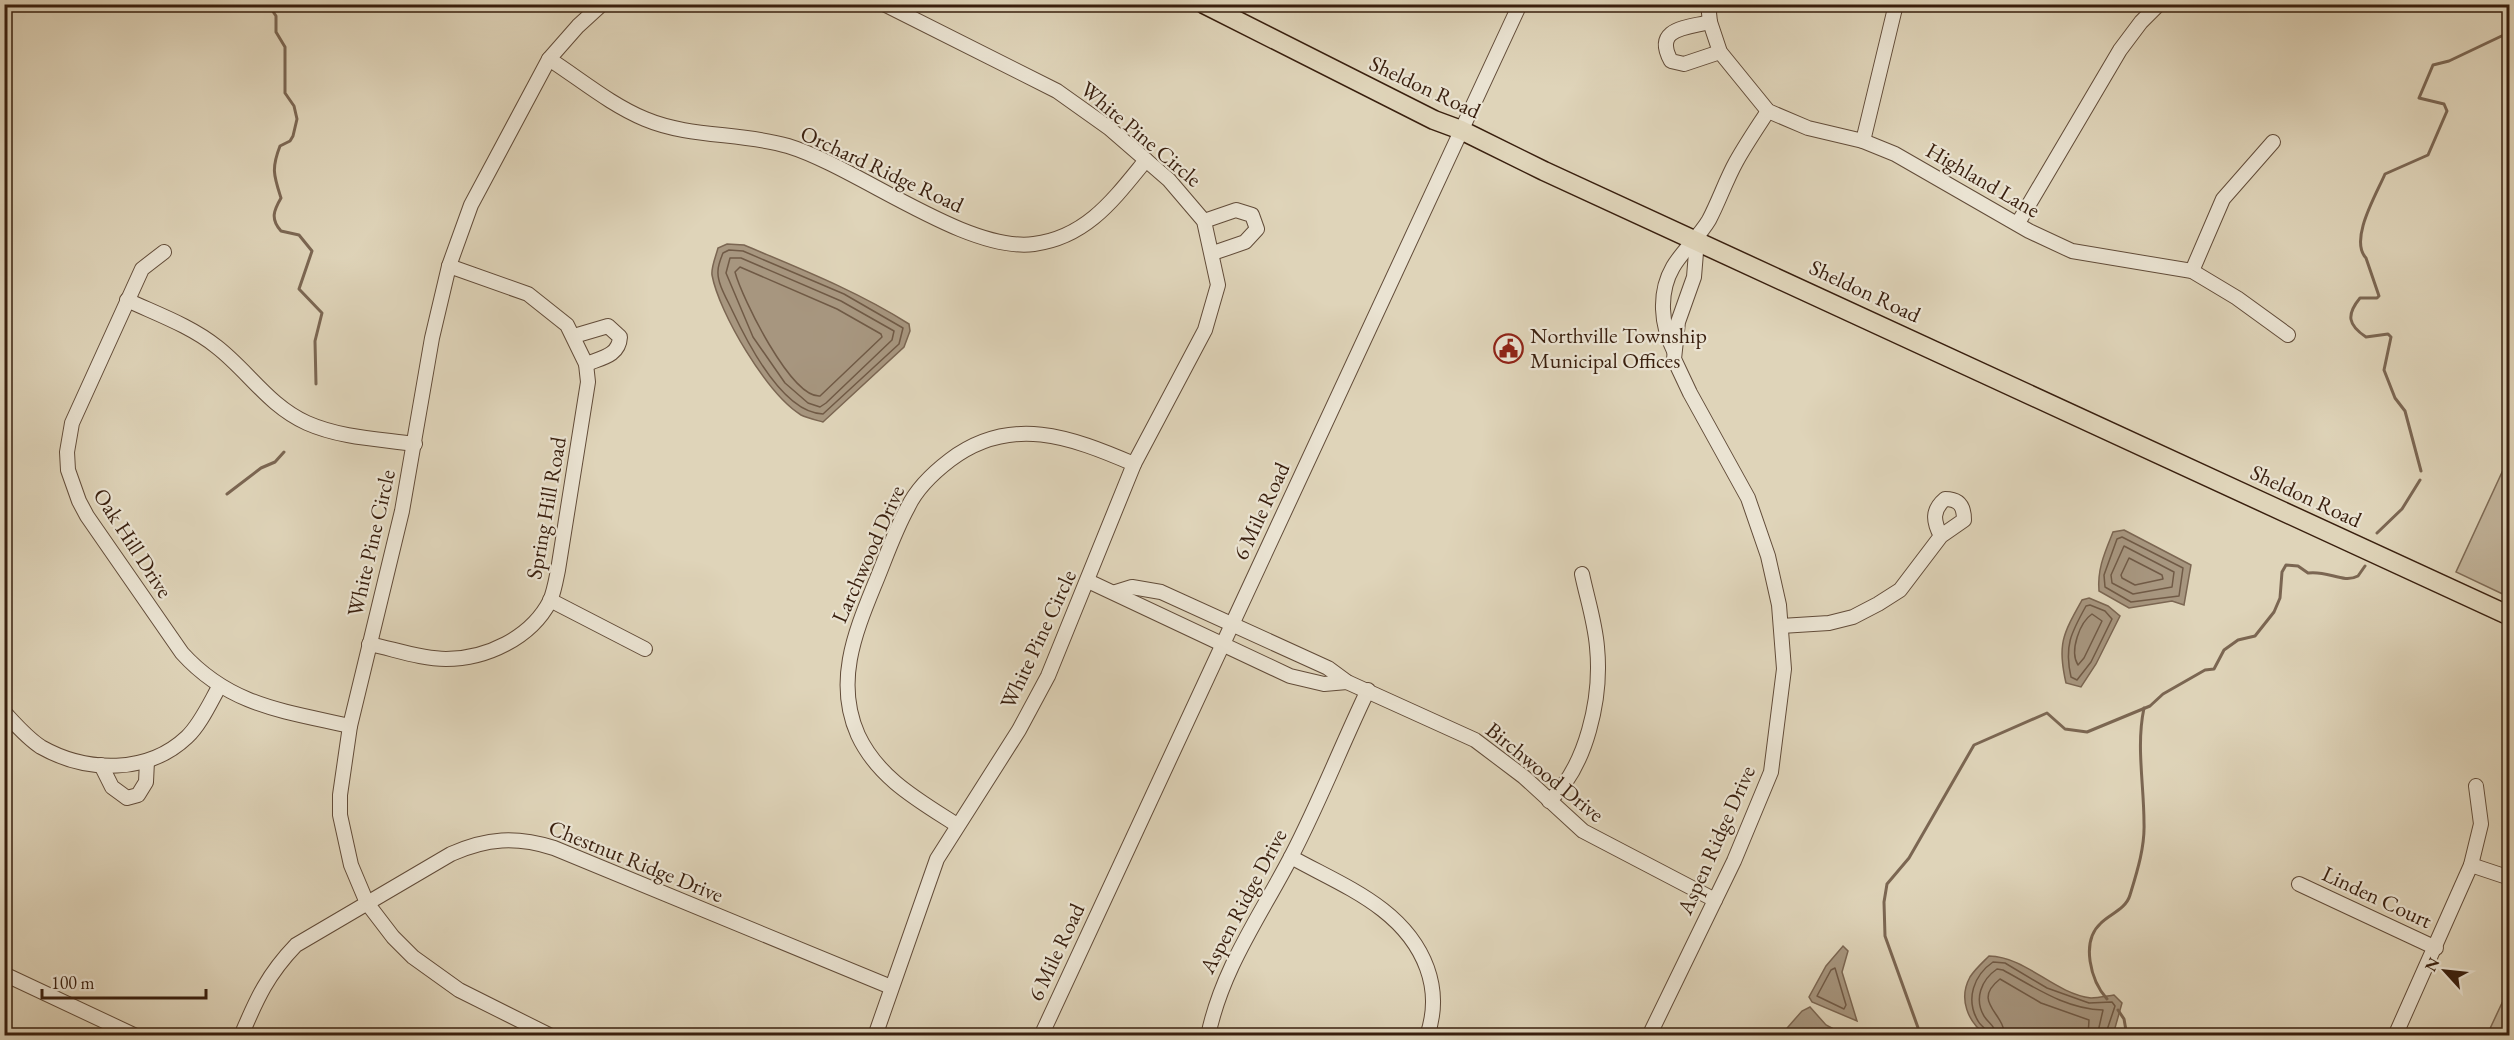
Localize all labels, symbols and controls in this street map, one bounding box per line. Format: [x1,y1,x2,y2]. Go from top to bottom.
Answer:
street label: Sheldon Road [1365,49,1486,126]
street label: White Pine Circle [1074,75,1208,194]
street label: Orchard Ridge Road [796,118,969,220]
street label: Highland Lane [1921,136,2046,225]
street label: Sheldon Road [1805,253,1926,330]
place label: Northville Township Municipal Offices [1530,321,1707,375]
public building icon: Northville Township Municipal Offices [1493,332,1525,364]
street label: Spring Hill Road [519,434,573,582]
street label: 6 Mile Road [1226,457,1297,564]
street label: Sheldon Road [2246,458,2367,535]
street label: White Pine Circle [340,466,402,619]
street label: Larchwood Drive [825,480,911,627]
street label: Oak Hill Drive [87,482,180,604]
street label: White Pine Circle [993,564,1083,713]
street label: Birchwood Drive [1480,715,1610,829]
street label: Aspen Ridge Drive [1670,761,1762,920]
street label: Chestnut Ridge Drive [544,813,728,909]
street label: Aspen Ridge Drive [1192,823,1294,979]
street label: Linden Court [2317,859,2437,935]
street label: 6 Mile Road [1021,898,1092,1005]
north arrow [2415,941,2475,1001]
text: N [2420,954,2444,975]
scale bar [42,962,206,1000]
text: 100 m [51,971,95,994]

